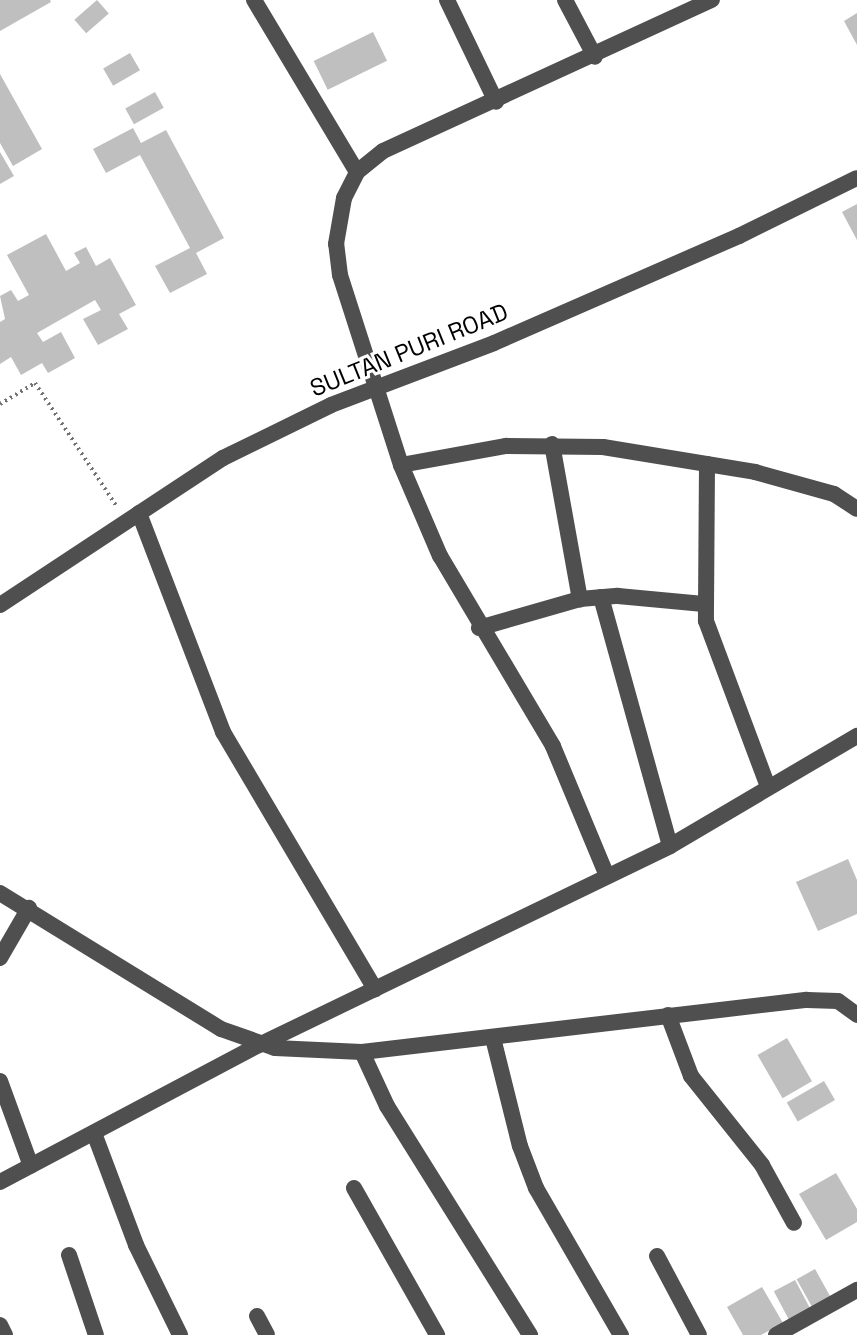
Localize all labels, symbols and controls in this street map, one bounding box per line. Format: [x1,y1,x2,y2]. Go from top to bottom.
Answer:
street label: SULTAN PURI ROAD [306,297,512,403]

